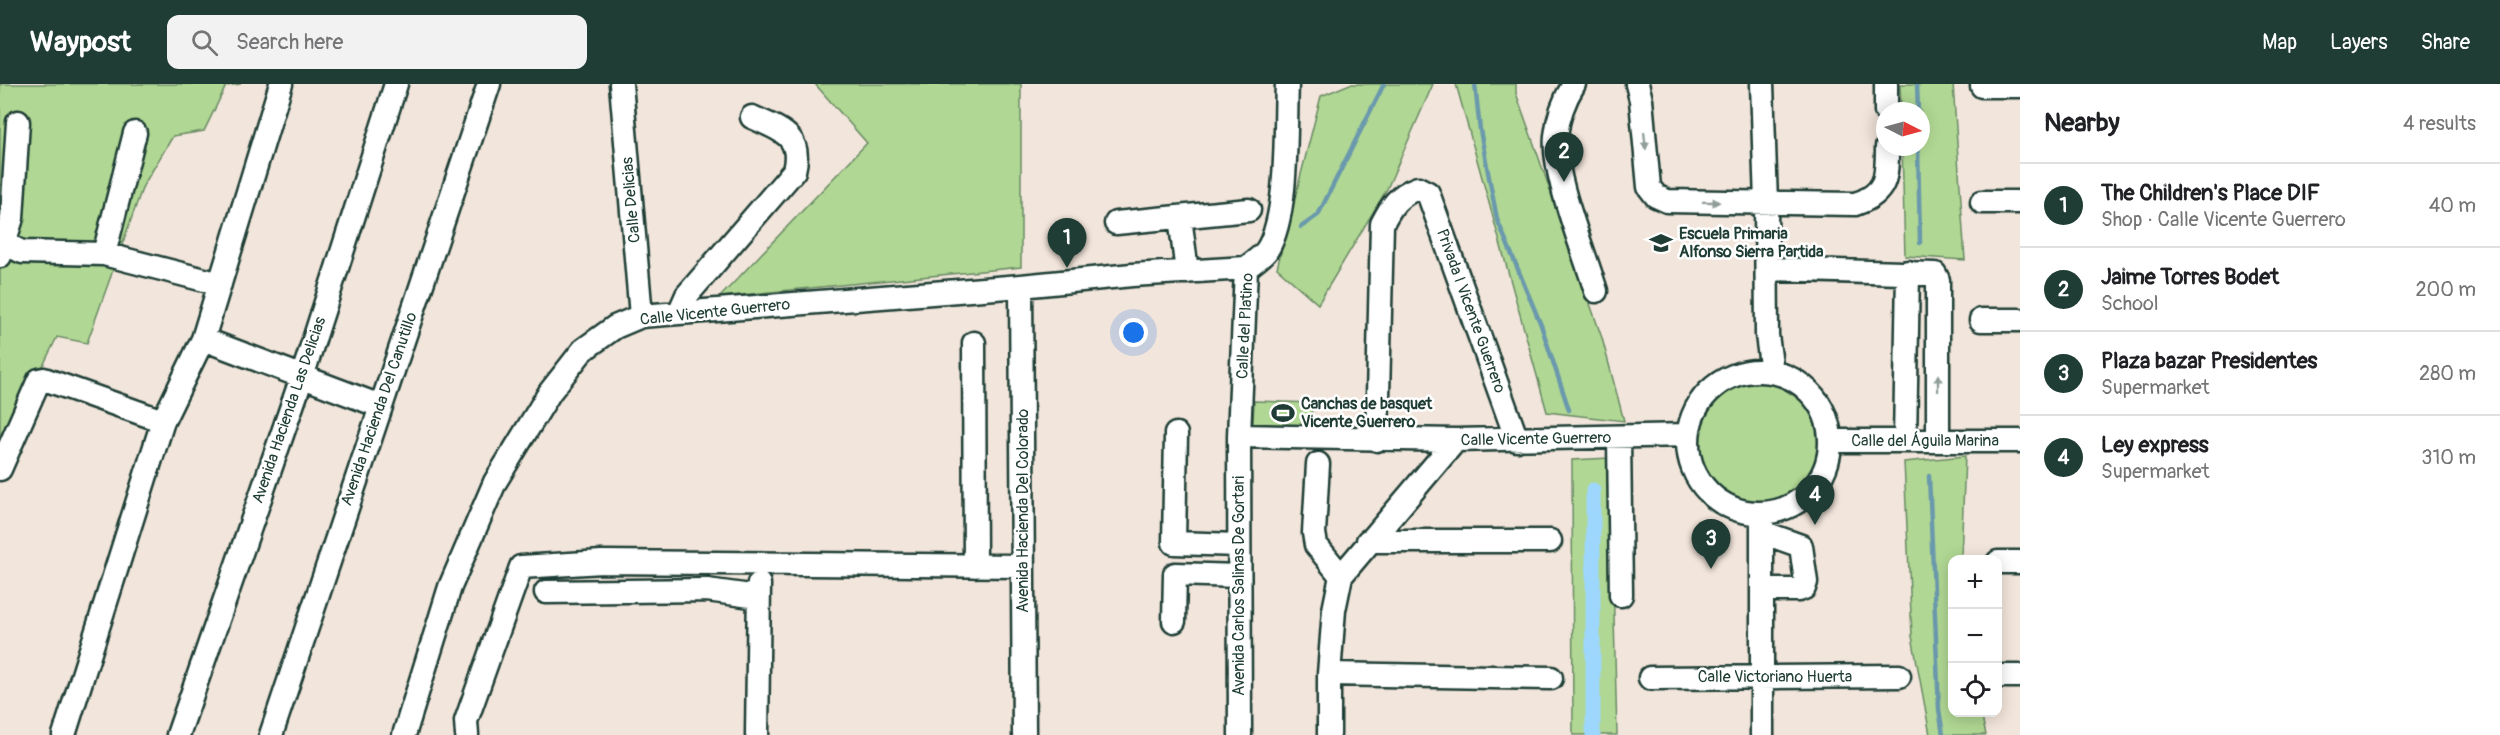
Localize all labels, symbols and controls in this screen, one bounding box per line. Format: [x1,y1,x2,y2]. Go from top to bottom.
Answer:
search box [167,15,587,69]
text: Waypost [30,25,131,60]
icon: search [188,26,221,59]
text: Search here [236,28,343,56]
text: Map [2262,29,2297,56]
text: Layers [2330,29,2388,56]
text: Share [2421,29,2470,56]
north arrow [1876,102,1930,156]
text: Nearby [2044,107,2120,139]
text: 4 results [2403,111,2476,136]
one-way arrow [1640,131,1650,150]
pin: 2 [1544,132,1584,182]
street label: Calle Delicias [617,156,645,244]
text: The Children's Place DIF [2101,179,2320,207]
text: 1 [2060,193,2067,218]
text: 40 m [2429,193,2476,218]
one-way arrow [1701,197,1720,206]
text: Shop · Calle Vicente Guerrero [2101,207,2346,232]
pin: 1 [1048,218,1086,268]
place label: Escuela Primaria Alfonso Sierra Partida [1679,224,1824,262]
street label: Privada I Vicente Guerrero [1432,226,1510,396]
school or university icon: Escuela Primaria Alfonso Sierra Partida [1648,230,1674,256]
text: Jaime Torres Bodet [2101,263,2279,291]
street label: Calle del Platino [1232,272,1258,380]
text: 2 [2058,277,2069,302]
text: 200 m [2415,277,2476,302]
text: School [2101,291,2158,316]
street label: Calle Vicente Guerrero [639,294,791,330]
street label: Avenida Hacienda Del Canutillo [336,309,422,508]
street label: Avenida Hacienda Las Delicias [248,314,330,506]
your location [1119,318,1148,347]
text: Plaza bazar Presidentes [2101,347,2317,375]
text: 3 [2058,361,2069,386]
text: 280 m [2419,361,2476,386]
one-way arrow [1933,373,1943,392]
text: Supermarket [2101,375,2210,400]
place label: Canchas de basquet Vicente Guerrero [1301,394,1433,432]
sports icon: Canchas de basquet Vicente Guerrero [1270,400,1296,426]
street label: Avenida Hacienda Del Colorado [1013,409,1033,613]
street label: Calle Vicente Guerrero [1461,428,1612,450]
street label: Calle del Águila Marina [1851,431,1999,451]
text: Ley express [2101,431,2209,459]
text: 4 [2058,445,2069,470]
text: 310 m [2421,445,2476,470]
text: Supermarket [2101,459,2210,484]
street label: Avenida Carlos Salinas De Gortari [1229,476,1249,696]
pin: 4 [1796,476,1834,525]
pin: 3 [1692,520,1730,569]
map controls [1948,555,2002,717]
button: + [1948,555,2002,609]
button: − [1948,609,2002,663]
button: locate [1948,663,2002,717]
street label: Calle Victoriano Huerta [1698,667,1852,687]

